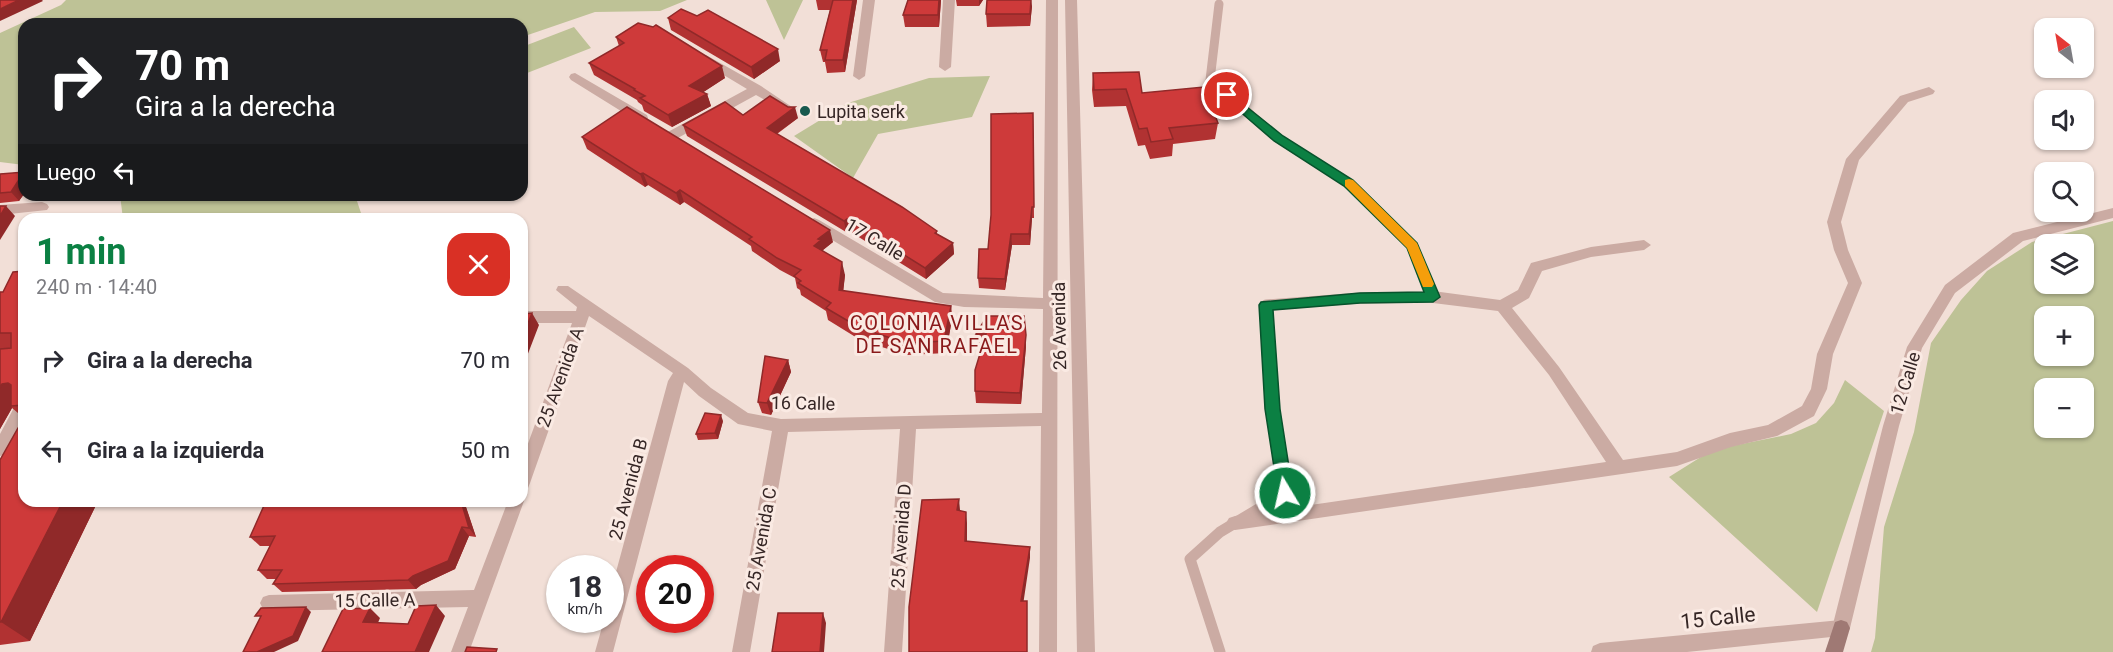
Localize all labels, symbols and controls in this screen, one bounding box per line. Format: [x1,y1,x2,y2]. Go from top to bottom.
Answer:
north arrow [2034,18,2094,78]
map controls [2034,18,2094,438]
text: 70 m [135,41,230,90]
icon: right [36,42,114,120]
pin [1201,69,1252,120]
icon: arrive [1210,78,1243,111]
button: sound [2034,90,2094,150]
text: Gira a la derecha [135,91,336,123]
place label: Lupita serk [817,101,906,122]
marker: Lupita serk [798,104,812,118]
icon: left [108,156,141,189]
text: Luego [36,160,96,185]
button: search [2034,162,2094,222]
street label: 17 Calle [842,213,908,265]
text: 1 min [36,231,127,273]
button: close [447,233,510,296]
button: layers [2034,234,2094,294]
text: 240 m · 14:40 [36,275,157,299]
street label: 26 Avenida [1048,282,1070,370]
button: + [2034,306,2094,366]
district label: COLONIA VILLAS DE SAN RAFAEL [850,311,1024,358]
street label: 25 Avenida A [532,324,588,430]
icon: right [36,344,69,377]
text: Gira a la derecha [87,348,253,373]
text: 70 m [461,348,510,373]
street label: 12 Calle [1886,349,1924,417]
button: − [2034,378,2094,438]
street label: 16 Calle [771,392,835,414]
icon: left [36,434,69,467]
street label: 25 Avenida B [604,436,652,542]
text: Gira a la izquierda [87,438,264,463]
text: 50 m [461,438,510,463]
position arrow [1253,461,1317,525]
street label: 25 Avenida D [887,483,915,589]
street label: 25 Avenida C [742,486,780,592]
speed limit sign: 20 [636,555,714,633]
text: 18 [568,569,602,604]
street label: 15 Calle A [334,589,416,611]
text: km/h [567,600,603,618]
street label: 15 Calle [1679,602,1757,634]

